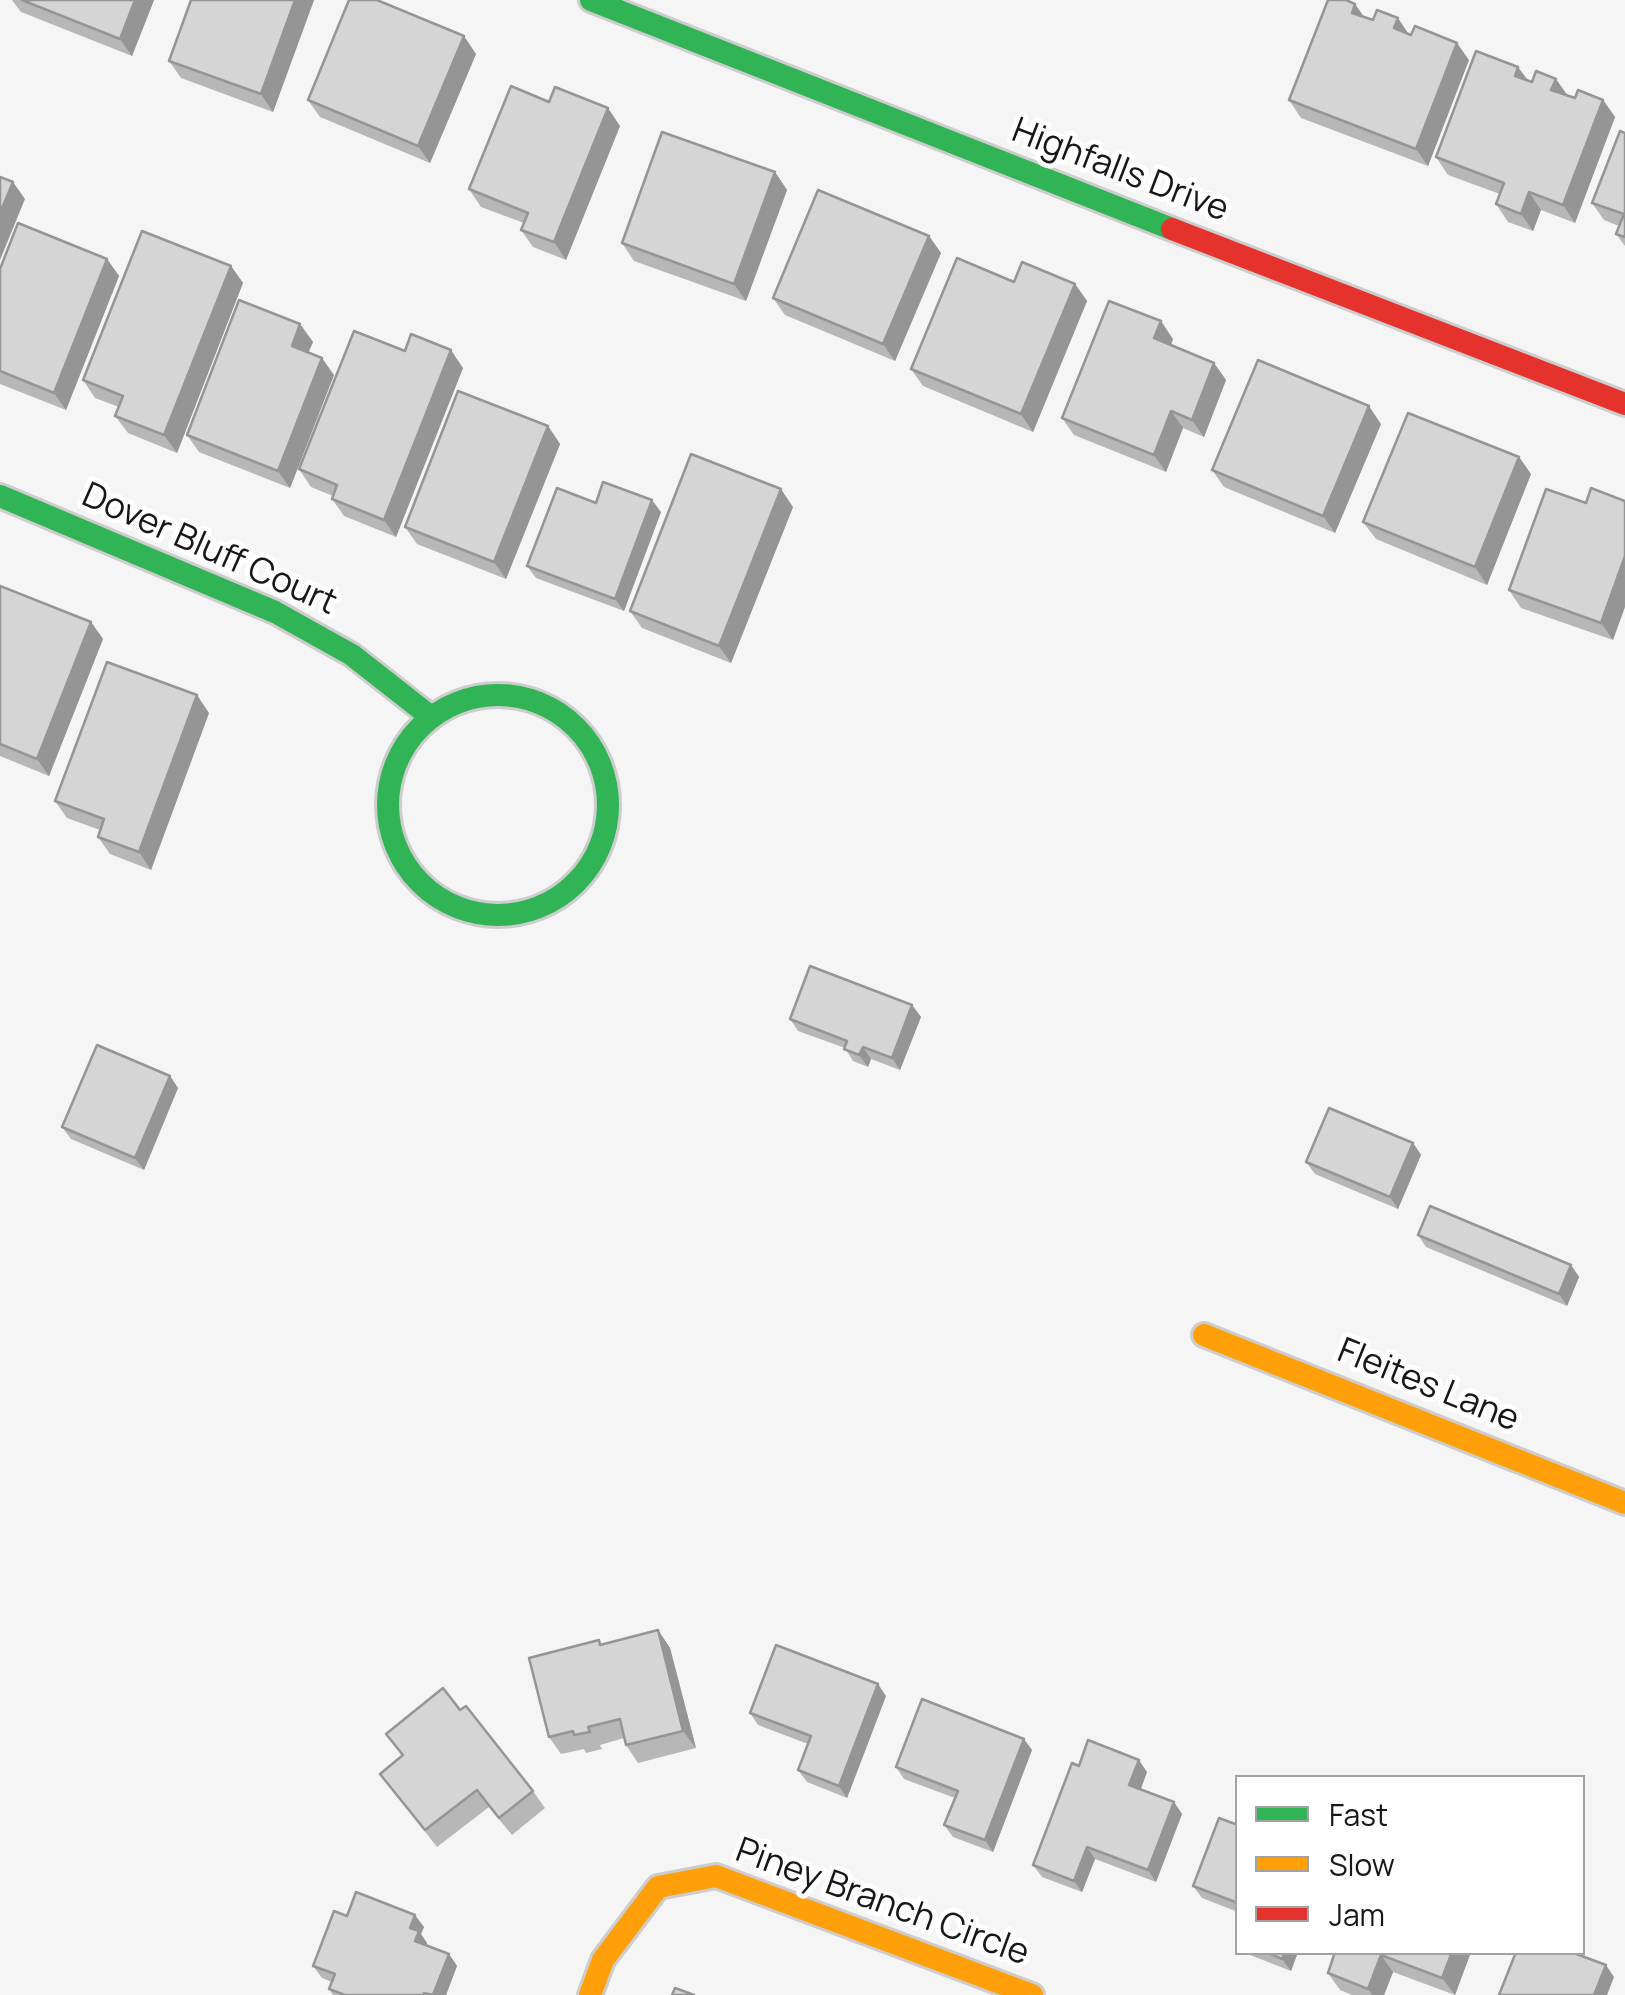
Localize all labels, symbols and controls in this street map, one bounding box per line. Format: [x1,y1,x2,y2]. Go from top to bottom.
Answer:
street label: Highfalls Drive [1006,110,1234,232]
street label: Dover Bluff Court [75,475,343,625]
street label: Fleites Lane [1331,1331,1525,1441]
legend [1235,1775,1585,1955]
text: Fast [1329,1794,1388,1835]
street label: Piney Branch Circle [730,1830,1034,1976]
text: Slow [1329,1844,1395,1885]
text: Jam [1329,1894,1385,1935]

